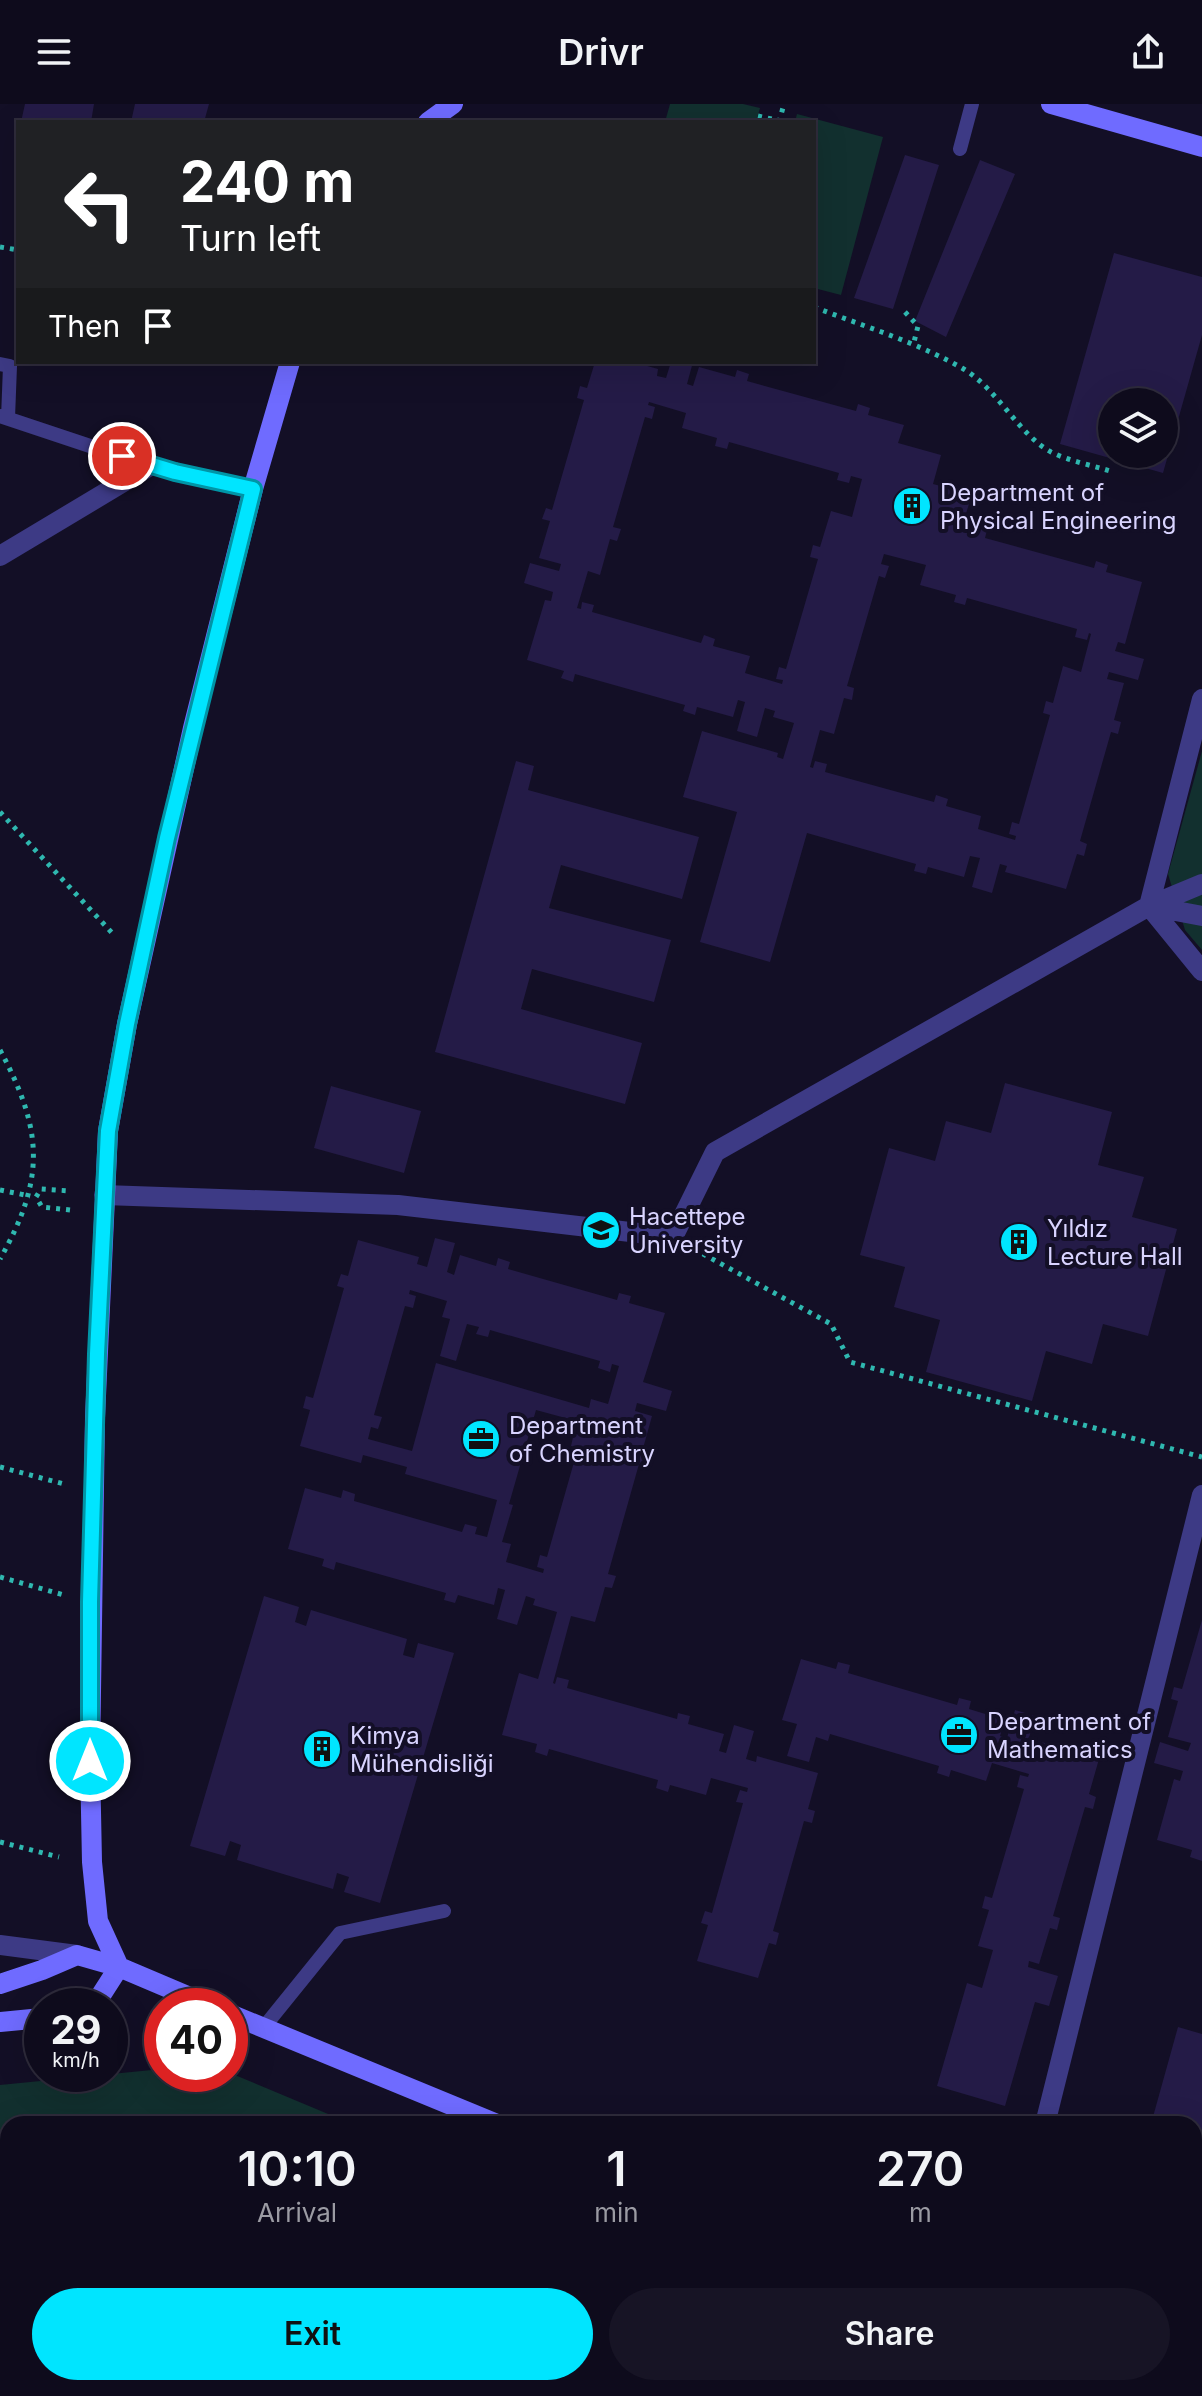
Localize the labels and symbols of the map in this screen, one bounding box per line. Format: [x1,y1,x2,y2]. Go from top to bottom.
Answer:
pin [88,422,156,490]
place label: Department of Physical Engineering [940,478,1177,535]
building icon: Department of Physical Engineering [891,485,933,527]
place label: Hacettepe University [629,1202,746,1259]
school or university icon: Hacettepe University [580,1209,622,1251]
place label: Yıldız Lecture Hall [1047,1214,1183,1271]
building icon: Yıldız Lecture Hall [998,1221,1040,1263]
place label: Department of Chemistry [509,1411,655,1468]
office icon: Department of Chemistry [460,1418,502,1460]
place label: Department of Mathematics [987,1707,1151,1764]
office icon: Department of Mathematics [938,1714,980,1756]
position arrow [48,1719,132,1803]
place label: Kimya Mühendisliği [350,1721,494,1778]
building icon: Kimya Mühendisliği [301,1728,343,1770]
speed limit sign: 40 [144,1988,248,2092]

